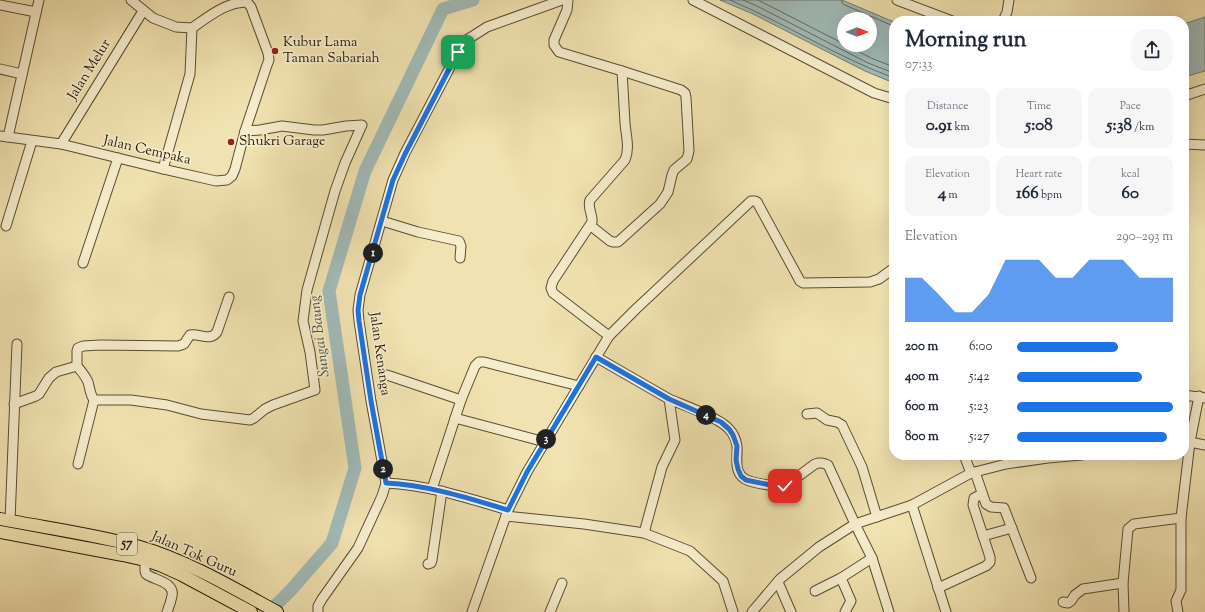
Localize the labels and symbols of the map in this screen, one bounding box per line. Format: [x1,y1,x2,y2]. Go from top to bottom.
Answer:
north arrow [837,12,877,52]
place label: Kubur Lama Taman Sabariah [283,33,380,69]
street label: Jalan Melur [63,35,117,105]
pin [441,35,475,69]
marker: Kubur Lama Taman Sabariah [270,46,280,56]
street label: Jalan Cempaka [100,131,193,171]
place label: Shukri Garage [239,132,326,152]
marker: Shukri Garage [226,137,236,147]
pin: 1 [363,243,383,263]
water label: Sungai Baung [304,293,335,378]
street label: Jalan Kenanga [363,310,395,398]
pin: 4 [696,405,716,425]
pin: 3 [536,429,556,449]
pin: 2 [373,459,393,479]
pin [768,469,802,503]
street label: Jalan Tok Guru [147,527,240,583]
road number: 57 [117,533,137,555]

